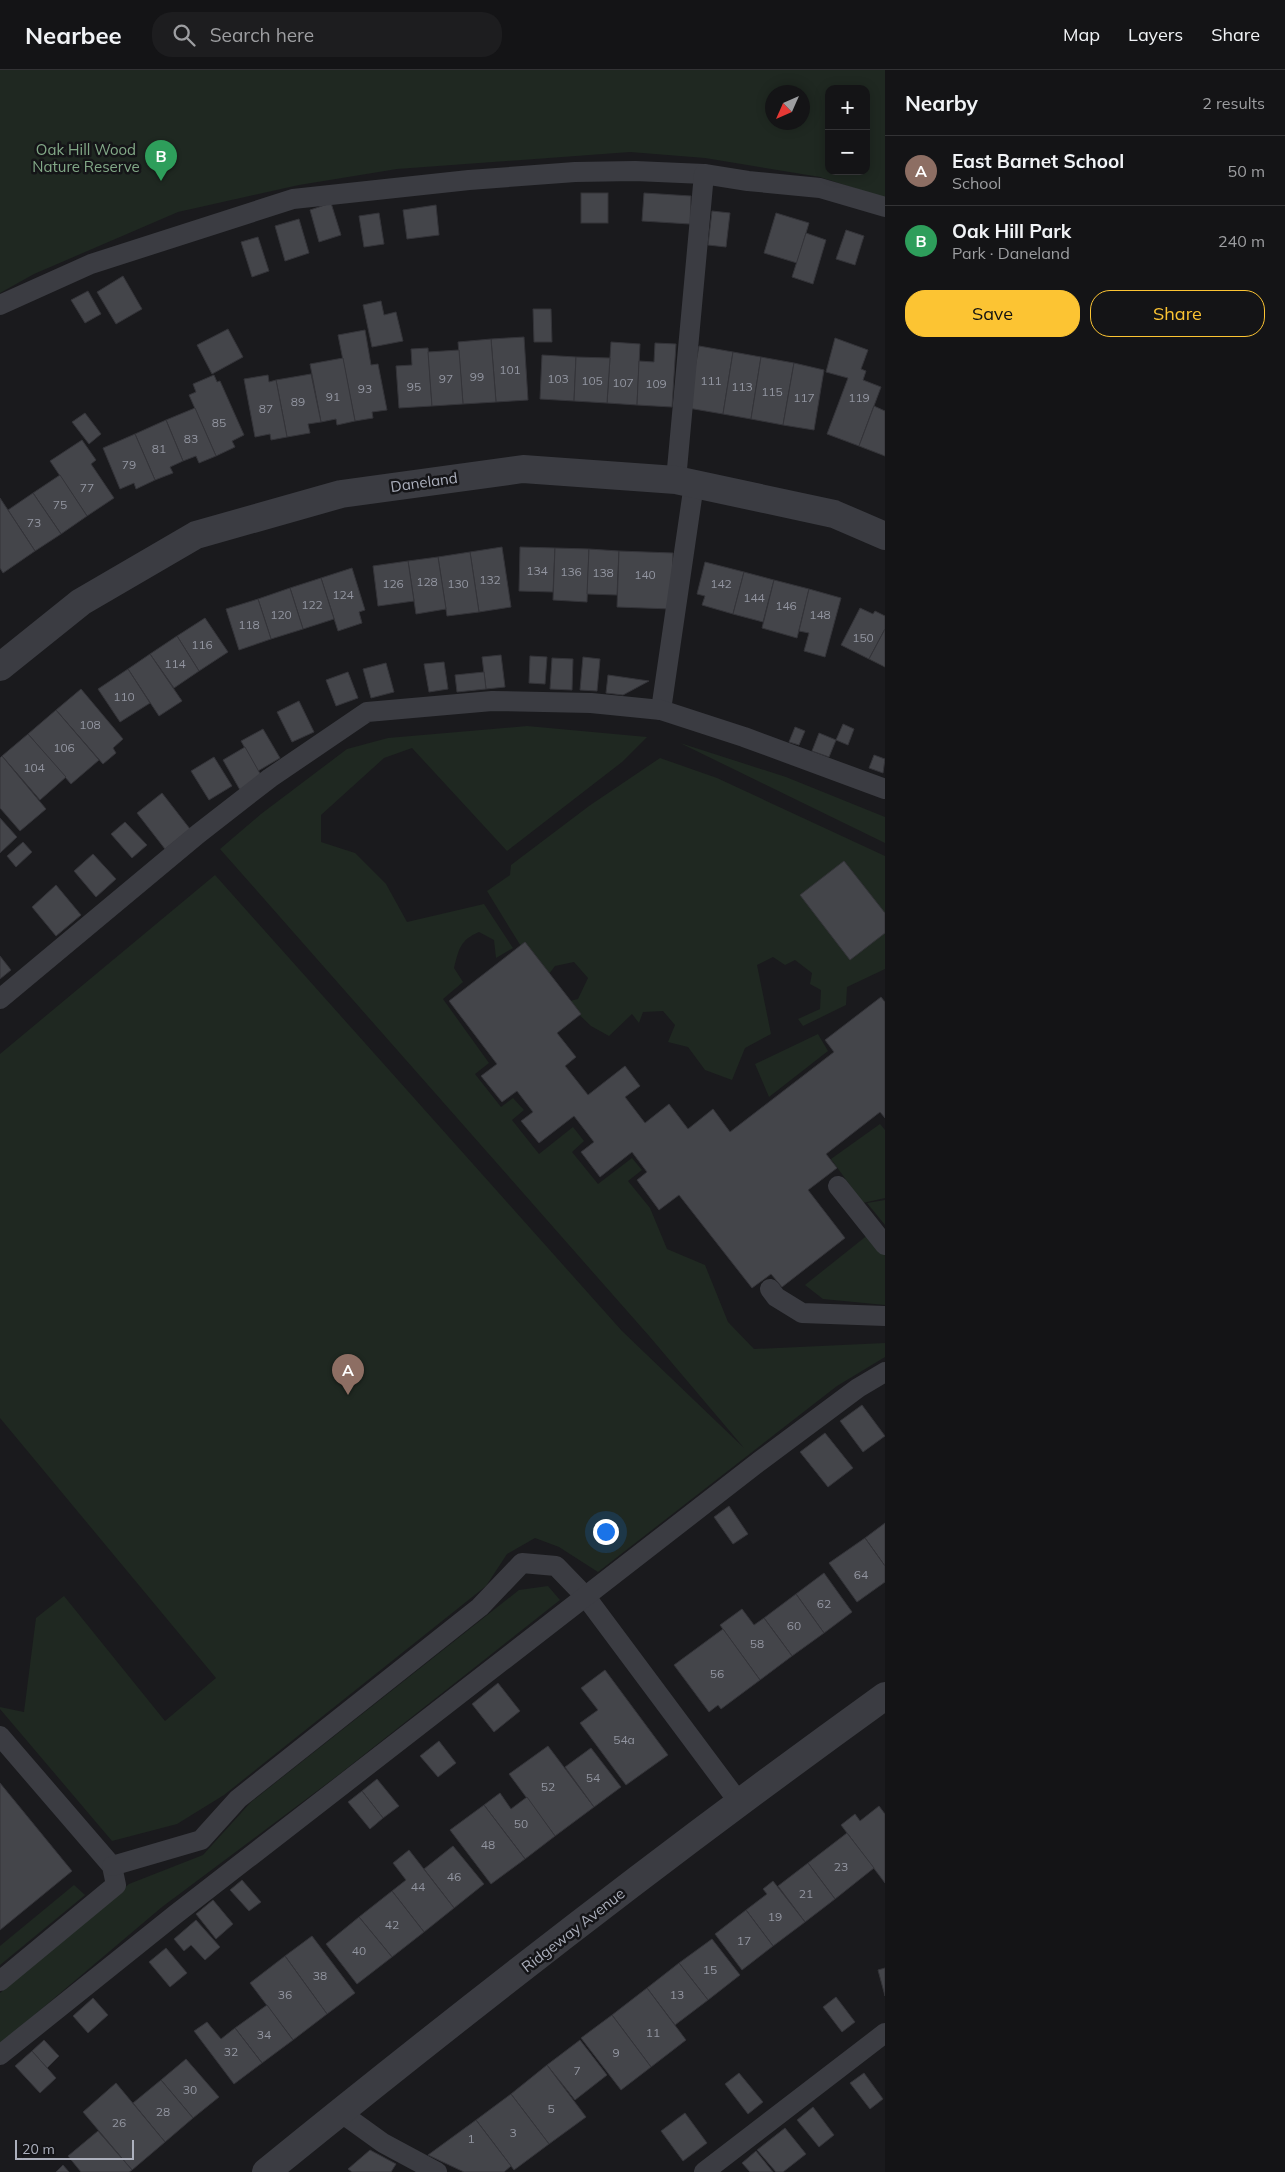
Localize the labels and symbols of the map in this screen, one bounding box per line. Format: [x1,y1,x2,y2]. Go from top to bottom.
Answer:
north arrow [765,85,810,130]
park label: Oak Hill Wood Nature Reserve [32,140,140,176]
pin: B [145,140,177,181]
house number: 101 [499,362,521,377]
house number: 99 [470,369,484,384]
house number: 97 [439,371,453,386]
house number: 103 [547,371,569,386]
house number: 105 [581,373,603,388]
house number: 111 [700,373,722,388]
house number: 107 [612,375,634,390]
house number: 109 [645,376,667,391]
house number: 95 [407,379,421,394]
house number: 113 [731,379,753,394]
house number: 93 [358,381,372,396]
house number: 115 [761,384,783,399]
house number: 91 [326,389,340,404]
house number: 117 [793,390,815,405]
house number: 119 [848,390,870,405]
house number: 89 [291,394,305,409]
house number: 87 [259,401,273,416]
house number: 85 [212,415,226,430]
house number: 83 [184,431,198,446]
house number: 81 [152,441,166,456]
house number: 79 [122,457,136,472]
street label: Daneland [389,468,459,496]
house number: 77 [80,480,94,495]
house number: 75 [53,497,67,512]
house number: 73 [27,515,41,530]
house number: 134 [526,563,548,578]
house number: 136 [560,564,582,579]
house number: 138 [592,565,614,580]
house number: 140 [634,567,656,582]
house number: 132 [479,572,501,587]
house number: 128 [416,574,438,589]
house number: 126 [382,576,404,591]
house number: 130 [447,576,469,591]
house number: 142 [710,576,732,591]
house number: 124 [332,587,354,602]
house number: 144 [743,590,765,605]
house number: 122 [301,597,323,612]
house number: 146 [775,598,797,613]
house number: 120 [270,607,292,622]
house number: 148 [809,607,831,622]
house number: 118 [238,617,260,632]
house number: 150 [852,630,874,645]
house number: 116 [191,637,213,652]
house number: 114 [164,656,186,671]
house number: 110 [113,689,135,704]
house number: 108 [79,717,101,732]
house number: 106 [53,740,75,755]
house number: 104 [23,760,45,775]
pin: A [332,1354,364,1395]
your location [593,1519,619,1545]
house number: 64 [854,1567,868,1582]
house number: 62 [817,1596,831,1611]
house number: 60 [787,1618,801,1633]
house number: 58 [750,1636,764,1651]
house number: 56 [710,1666,724,1681]
house number: 54a [613,1732,635,1747]
house number: 54 [586,1770,600,1785]
house number: 52 [541,1779,555,1794]
house number: 50 [514,1816,528,1831]
house number: 48 [481,1837,495,1852]
house number: 23 [834,1859,848,1874]
house number: 46 [447,1869,461,1884]
house number: 44 [411,1879,425,1894]
street label: Ridgeway Avenue [518,1884,628,1976]
house number: 21 [799,1886,813,1901]
house number: 19 [768,1909,782,1924]
house number: 42 [385,1917,399,1932]
house number: 17 [737,1933,751,1948]
house number: 40 [352,1943,366,1958]
house number: 15 [703,1962,717,1977]
house number: 38 [313,1968,327,1983]
house number: 36 [278,1987,292,2002]
house number: 13 [670,1987,684,2002]
house number: 11 [646,2025,660,2040]
house number: 34 [257,2027,271,2042]
house number: 32 [224,2044,238,2059]
house number: 9 [612,2045,620,2060]
house number: 7 [573,2063,581,2078]
house number: 30 [183,2082,197,2097]
house number: 5 [547,2101,555,2116]
house number: 28 [156,2104,170,2119]
house number: 26 [112,2115,126,2130]
house number: 3 [509,2125,517,2140]
house number: 1 [467,2131,475,2146]
scale bar [15,2137,134,2160]

